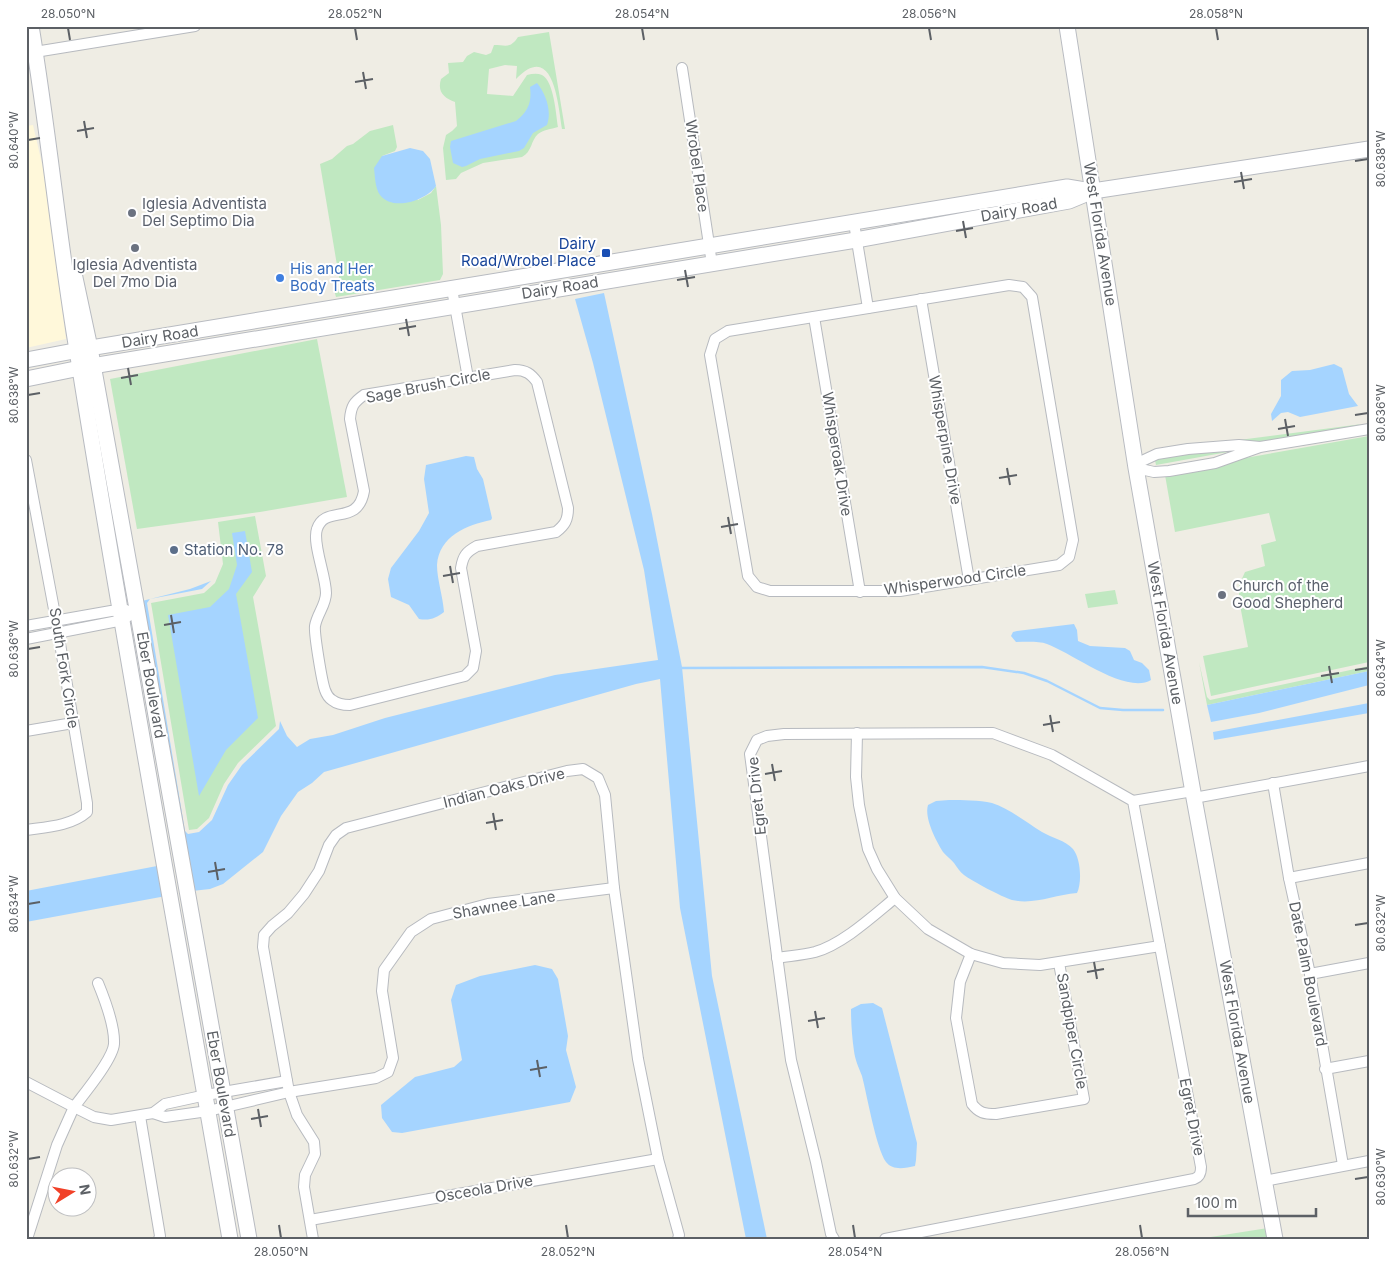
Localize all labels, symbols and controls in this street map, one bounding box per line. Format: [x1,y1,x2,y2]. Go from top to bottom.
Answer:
text: 28.050°N [41,6,95,21]
text: 28.052°N [328,6,382,21]
text: 28.054°N [615,6,669,21]
text: 28.056°N [902,6,956,21]
text: 28.058°N [1189,6,1243,21]
text: 80.640°W [6,111,21,169]
street label: Wrobel Place [682,118,713,214]
text: 80.638°W [1373,130,1388,188]
street label: West Florida Avenue [1080,161,1121,307]
street label: Dairy Road [979,193,1059,226]
place label: Iglesia Adventista Del Septimo Dia [142,194,267,230]
marker: Iglesia Adventista Del Septimo Dia [126,207,138,219]
place label: Dairy Road/Wrobel Place [461,234,597,270]
marker: Iglesia Adventista Del 7mo Dia [129,242,141,254]
marker: Dairy Road/Wrobel Place [600,247,612,259]
place label: Iglesia Adventista Del 7mo Dia [72,255,198,291]
place label: His and Her Body Treats [290,259,375,295]
marker: His and Her Body Treats [274,272,286,284]
street label: Dairy Road [520,272,600,303]
street label: Dairy Road [120,321,200,352]
street label: Sage Brush Circle [364,364,492,407]
text: 80.638°W [6,366,21,424]
street label: Whisperpine Drive [925,374,966,506]
text: 80.636°W [1373,384,1388,442]
street label: Whisperoak Drive [818,390,857,518]
place label: Station No. 78 [184,540,284,559]
marker: Station No. 78 [168,544,180,556]
street label: Whisperwood Circle [883,560,1027,599]
street label: West Florida Avenue [1144,560,1187,706]
place label: Church of the Good Shepherd [1232,576,1343,612]
marker: Church of the Good Shepherd [1216,589,1228,601]
street label: South Fork Circle [46,606,83,730]
text: 80.636°W [6,620,21,678]
street label: Eber Boulevard [133,630,170,740]
text: 80.634°W [1373,639,1388,697]
street label: Egret Drive [743,756,770,836]
street label: Indian Oaks Drive [441,763,567,812]
text: 80.634°W [6,875,21,933]
street label: Shawnee Lane [451,886,557,923]
text: 80.632°W [1373,894,1388,952]
street label: Date Palm Boulevard [1285,900,1332,1048]
street label: West Florida Avenue [1216,959,1259,1105]
street label: Sandpiper Circle [1053,971,1092,1090]
street label: Eber Boulevard [203,1029,240,1139]
street label: Egret Drive [1176,1076,1209,1157]
text: 80.632°W [6,1130,21,1188]
text: 80.630°W [1373,1148,1388,1206]
north arrow [48,1168,98,1218]
street label: Osceola Drive [433,1171,534,1206]
text: N [76,1183,95,1196]
scale bar [1188,1185,1315,1217]
text: 100 m [1195,1193,1237,1212]
text: 28.050°N [254,1244,308,1259]
text: 28.052°N [541,1244,595,1259]
text: 28.054°N [828,1244,882,1259]
text: 28.056°N [1115,1244,1169,1259]

